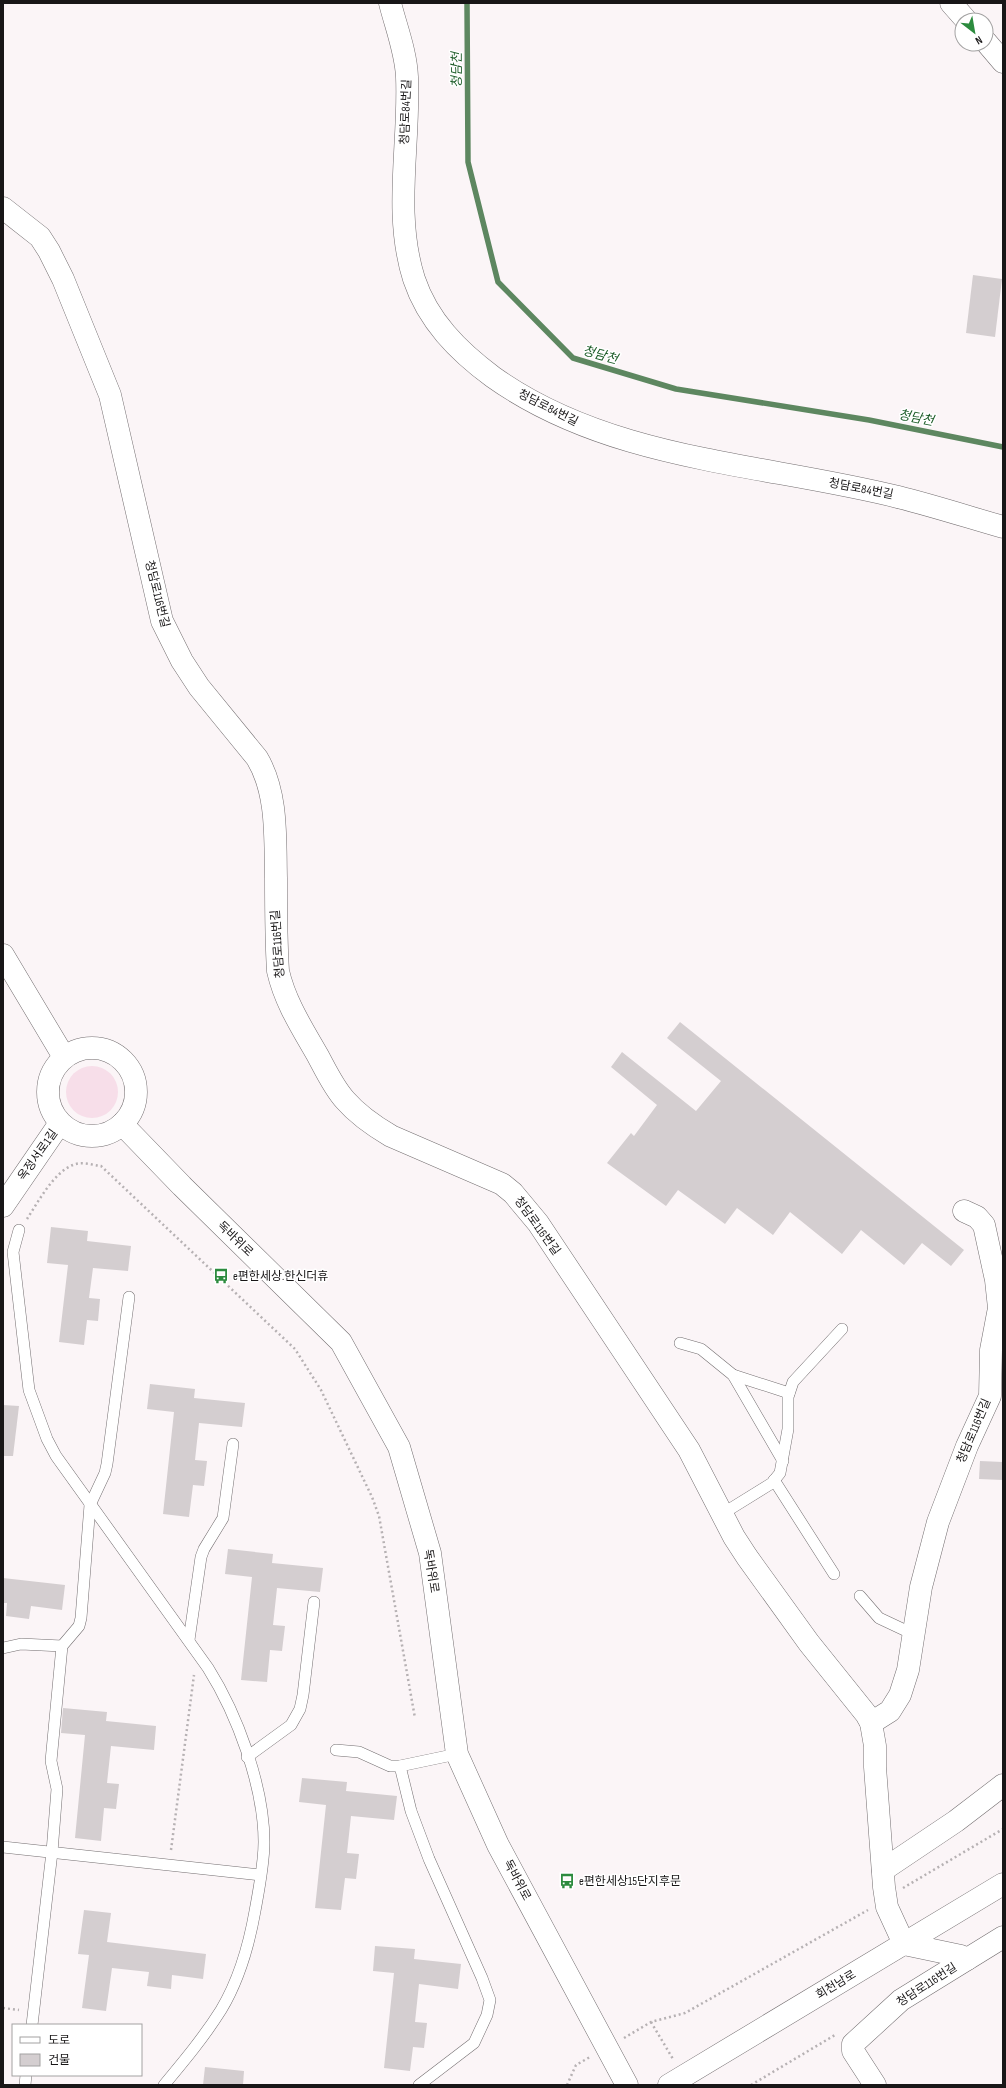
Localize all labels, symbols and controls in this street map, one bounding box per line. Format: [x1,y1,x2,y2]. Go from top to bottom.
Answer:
north arrow [954,12,994,52]
text: N [973,33,985,47]
water label: 청담천 [449,51,465,88]
street label: 청담로84번길 [397,79,415,145]
water label: 청담천 [581,342,620,368]
street label: 청담로84번길 [515,386,581,430]
water label: 청담천 [897,407,936,429]
street label: 청담로84번길 [827,475,895,503]
street label: 청담로116번길 [141,559,173,629]
street label: 청담로116번길 [268,909,288,979]
street label: 옥정서로1길 [15,1126,61,1184]
street label: 청담로116번길 [511,1194,563,1258]
street label: 독바위로 [214,1218,256,1260]
bus stop icon: e편한세상.한신더휴 [212,1267,230,1285]
place label: e편한세상.한신더휴 [233,1269,328,1284]
street label: 청담로116번길 [954,1396,994,1466]
street label: 독바위로 [420,1548,442,1594]
street label: 독바위로 [500,1857,534,1903]
bus stop icon: e편한세상15단지후문 [558,1872,576,1890]
place label: e편한세상15단지후문 [579,1874,681,1889]
street label: 청담로116번길 [894,1960,960,2010]
street label: 회천남로 [813,1967,859,2003]
legend [12,2024,142,2076]
text: 도로 [48,2033,70,2048]
text: 건물 [48,2053,70,2068]

